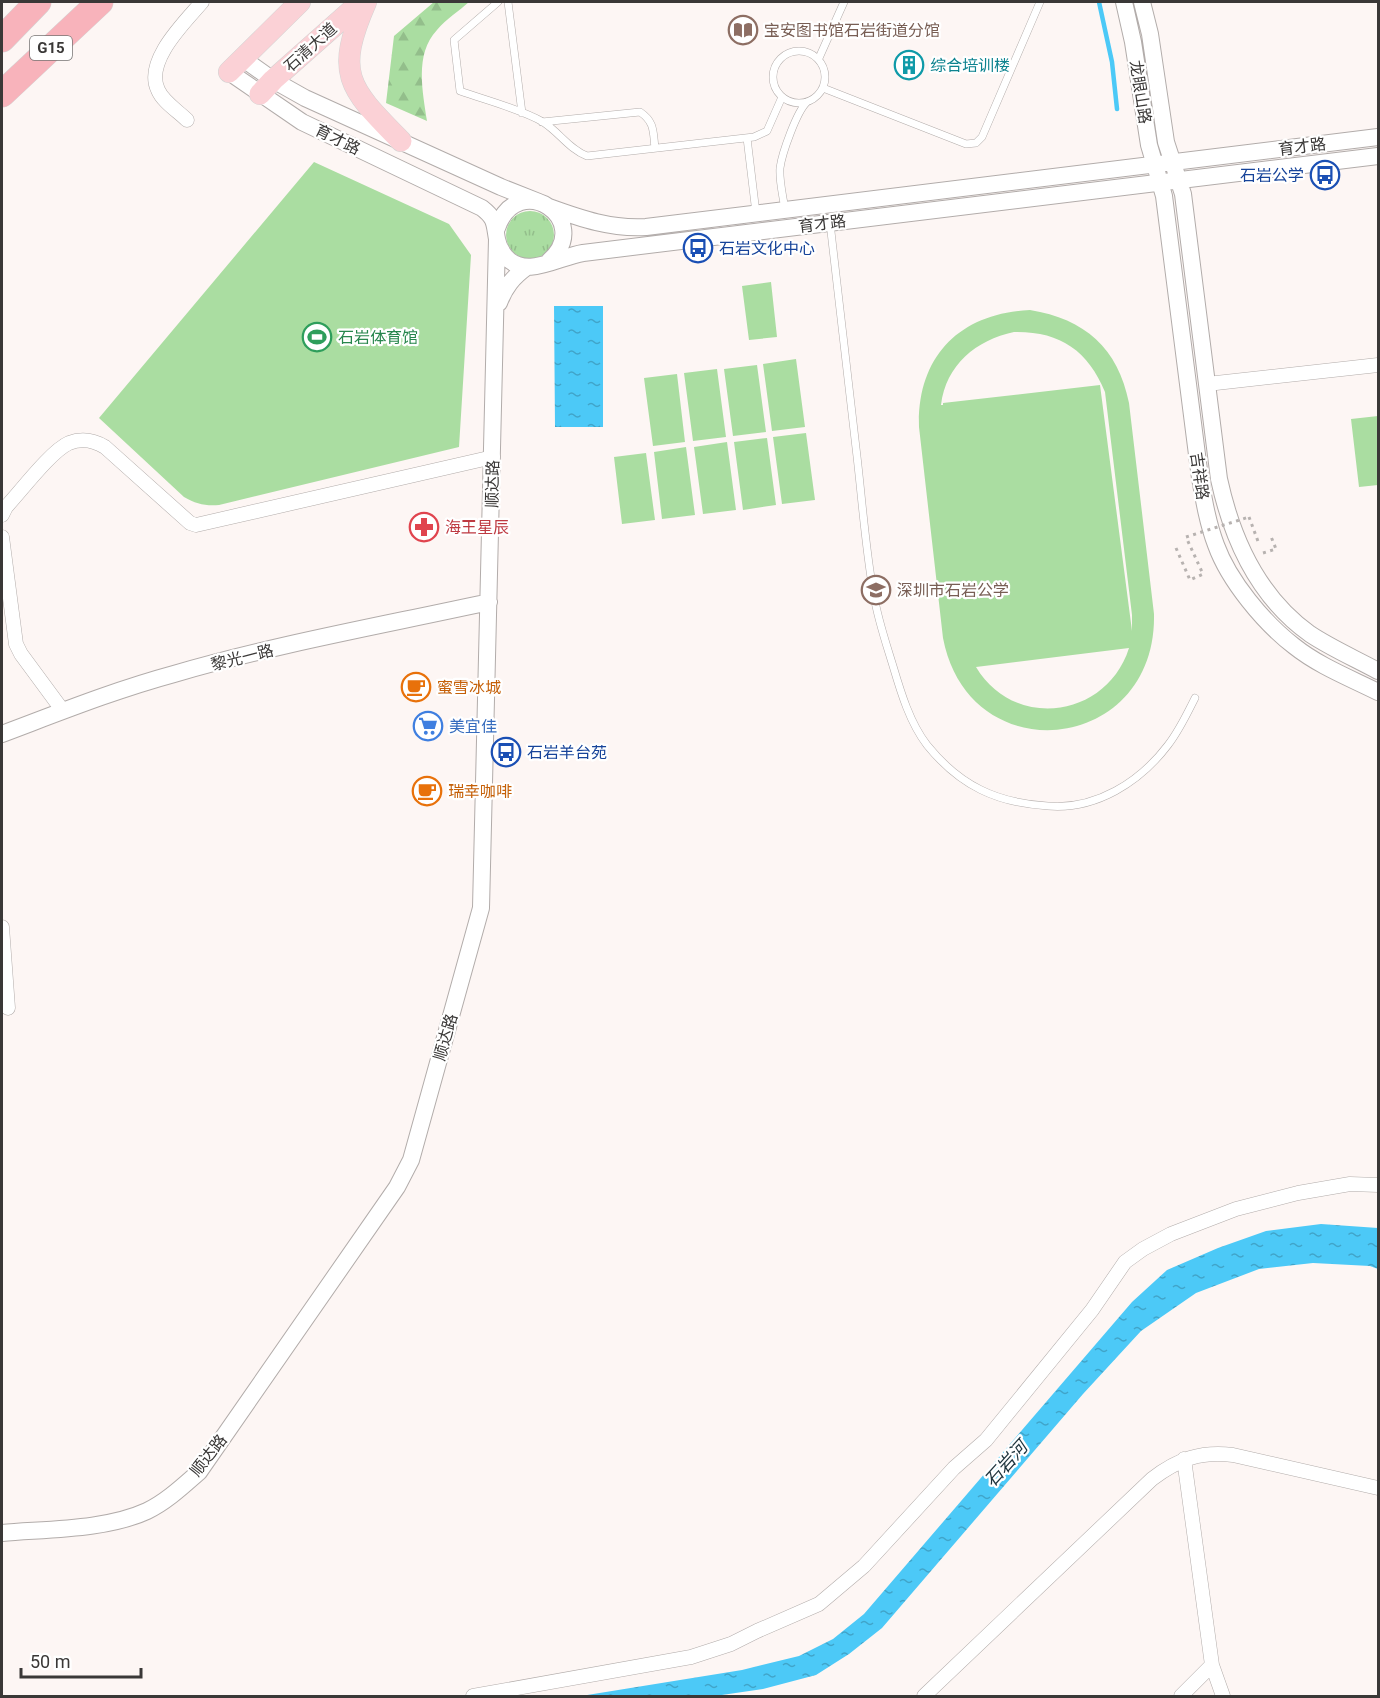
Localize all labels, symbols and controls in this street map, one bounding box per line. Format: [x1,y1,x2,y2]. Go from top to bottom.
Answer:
library icon: 宝安图书馆石岩街道分馆 [727,14,759,46]
street label: 石清大道 [280,19,340,76]
place label: 宝安图书馆石岩街道分馆 [764,21,940,40]
road number: G15 [30,36,72,60]
building icon: 综合培训楼 [893,49,925,81]
place label: 综合培训楼 [930,56,1010,75]
street label: 龙眼山路 [1126,59,1155,125]
street label: 育才路 [312,120,364,159]
street label: 育才路 [1277,134,1327,159]
bus stop icon: 石岩公学 [1309,159,1341,191]
place label: 石岩公学 [1240,166,1304,185]
street label: 育才路 [797,211,847,236]
bus stop icon: 石岩文化中心 [682,232,714,264]
place label: 石岩文化中心 [719,239,815,258]
sports icon: 石岩体育馆 [301,321,333,353]
place label: 石岩体育馆 [338,328,418,347]
street label: 吉祥路 [1187,451,1212,501]
street label: 顺达路 [483,460,502,508]
pharmacy icon: 海王星辰 [408,511,440,543]
place label: 海王星辰 [445,518,509,537]
school or university icon: 深圳市石岩公学 [860,574,892,606]
place label: 深圳市石岩公学 [897,581,1009,600]
street label: 黎光一路 [209,641,275,674]
cafe icon: 蜜雪冰城 [400,671,432,703]
place label: 蜜雪冰城 [437,678,501,697]
supermarket icon: 美宜佳 [412,710,444,742]
place label: 美宜佳 [449,717,497,736]
bus stop icon: 石岩羊台苑 [490,736,522,768]
place label: 石岩羊台苑 [527,743,607,762]
cafe icon: 瑞幸咖啡 [411,775,443,807]
place label: 瑞幸咖啡 [448,782,512,801]
street label: 顺达路 [430,1011,461,1063]
street label: 顺达路 [186,1431,231,1480]
water label: 石岩河 [980,1434,1034,1491]
scale bar [21,1641,141,1679]
text: 50 m [30,1651,70,1672]

